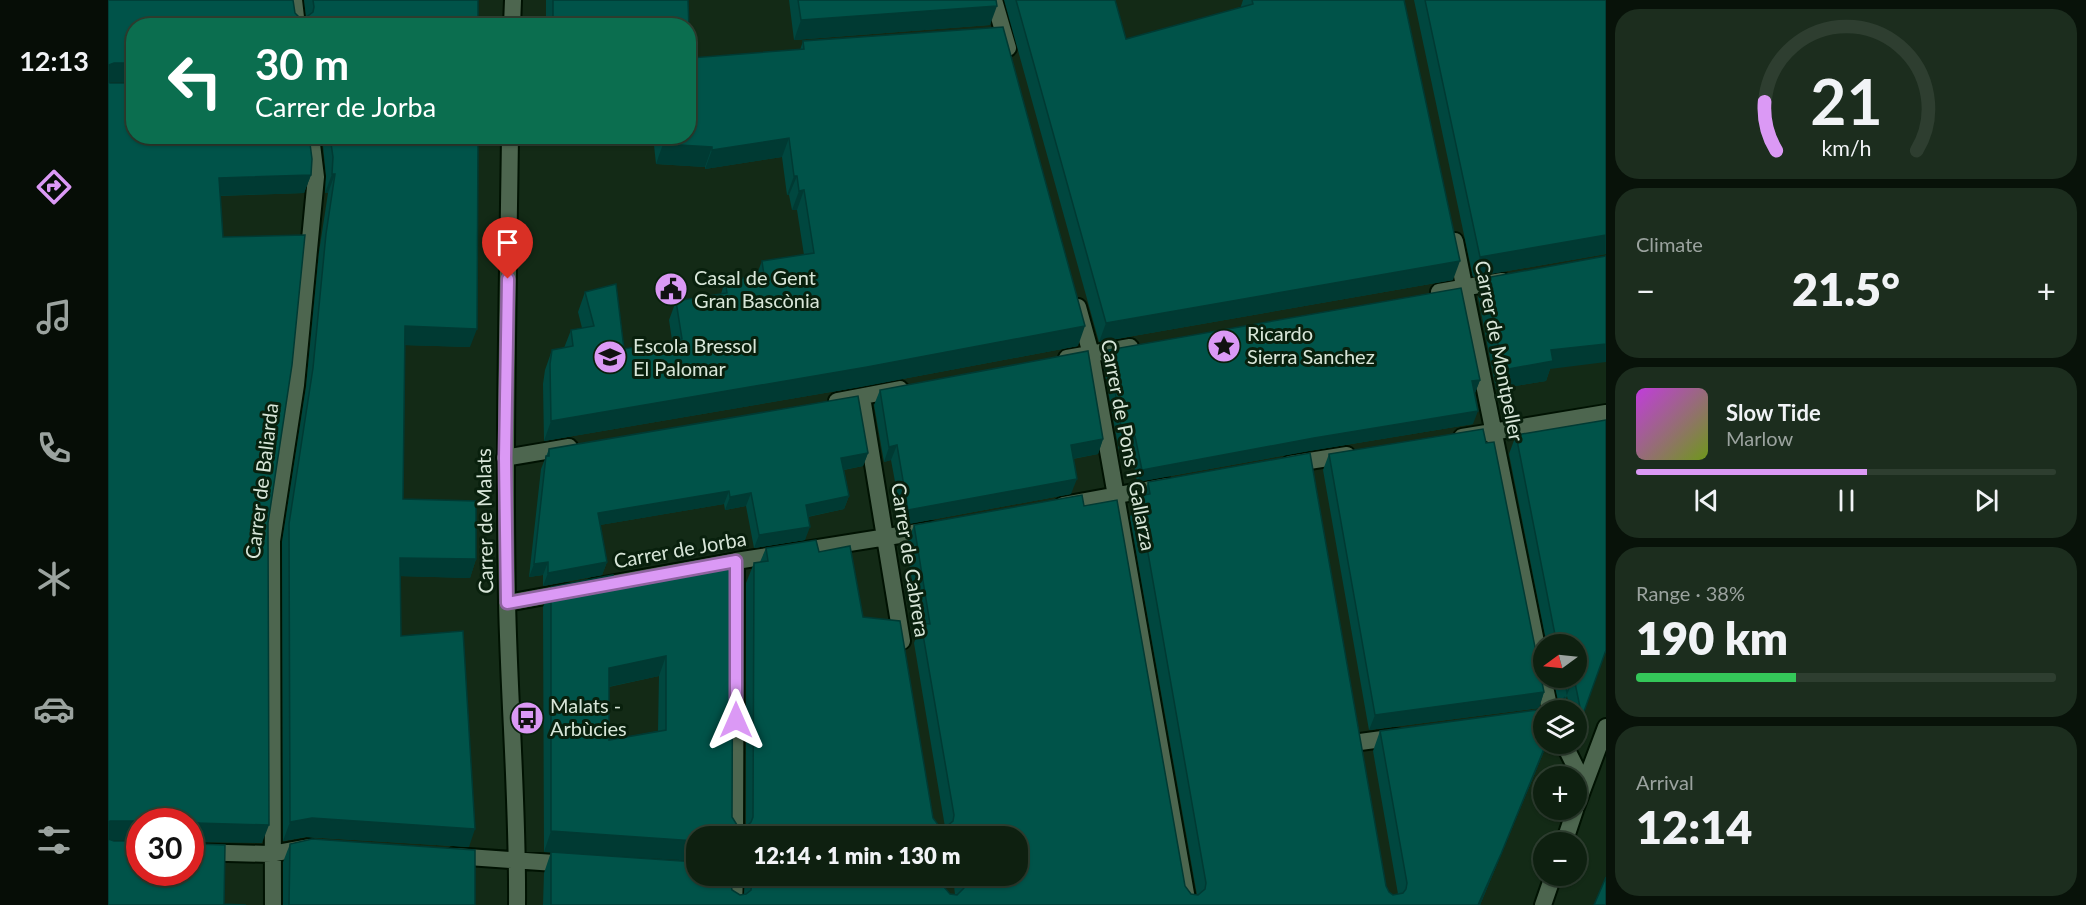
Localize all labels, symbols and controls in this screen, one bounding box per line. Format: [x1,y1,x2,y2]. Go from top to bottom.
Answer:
text: 30 m [255,39,349,89]
icon: left [156,42,234,120]
text: 12:13 [19,44,89,77]
text: 21 [1810,63,1882,138]
text: Carrer de Jorba [255,90,436,123]
text: km/h [1821,135,1871,161]
icon: directions [33,166,75,208]
pin [482,217,533,279]
icon: arrive [491,226,524,259]
text: Climate [1636,232,1703,256]
street label: Carrer de Montpeller [1471,258,1529,444]
text: 21.5° [1792,262,1900,316]
place label: Casal de Gent Gran Bascònia [694,265,820,312]
text: − [1636,270,1655,310]
text: + [2037,270,2056,310]
public building icon: Casal de Gent Gran Bascònia [653,271,689,307]
icon: music [33,296,75,338]
place label: Ricardo Sierra Sanchez [1247,321,1375,368]
place icon: Ricardo Sierra Sanchez [1206,328,1242,364]
place label: Escola Bressol El Palomar [633,333,757,380]
street label: Carrer de Pons i Gallarza [1097,337,1161,552]
school or university icon: Escola Bressol El Palomar [592,339,628,375]
text: Slow Tide [1726,399,1821,426]
street label: Carrer de Baliarda [240,401,282,560]
text: Marlow [1726,426,1793,450]
icon: phone [33,427,75,469]
street label: Carrer de Malats [471,448,497,594]
street label: Carrer de Cabrera [887,481,935,639]
icon: previous [1690,484,1723,517]
icon: pause [1830,484,1863,517]
icon: next [1970,484,2003,517]
street label: Carrer de Jorba [612,526,748,572]
icon: climate [33,558,75,600]
text: Range · 38% [1636,581,1745,605]
text: 190 km [1636,611,1788,665]
north arrow [1533,634,1587,688]
map controls [1533,634,1587,886]
icon: car [33,688,75,730]
position arrow [704,688,768,752]
place label: Malats - Arbùcies [550,693,627,740]
bus stop icon: Malats - Arbùcies [509,700,545,736]
button: layers [1533,700,1587,754]
button: + [1533,766,1587,820]
text: Arrival [1636,770,1694,794]
text: 12:14 [1636,800,1752,854]
speed limit sign: 30 [126,808,204,886]
icon: filters [33,819,75,861]
button: − [1533,832,1587,886]
text: 12:14 · 1 min · 130 m [754,842,960,869]

